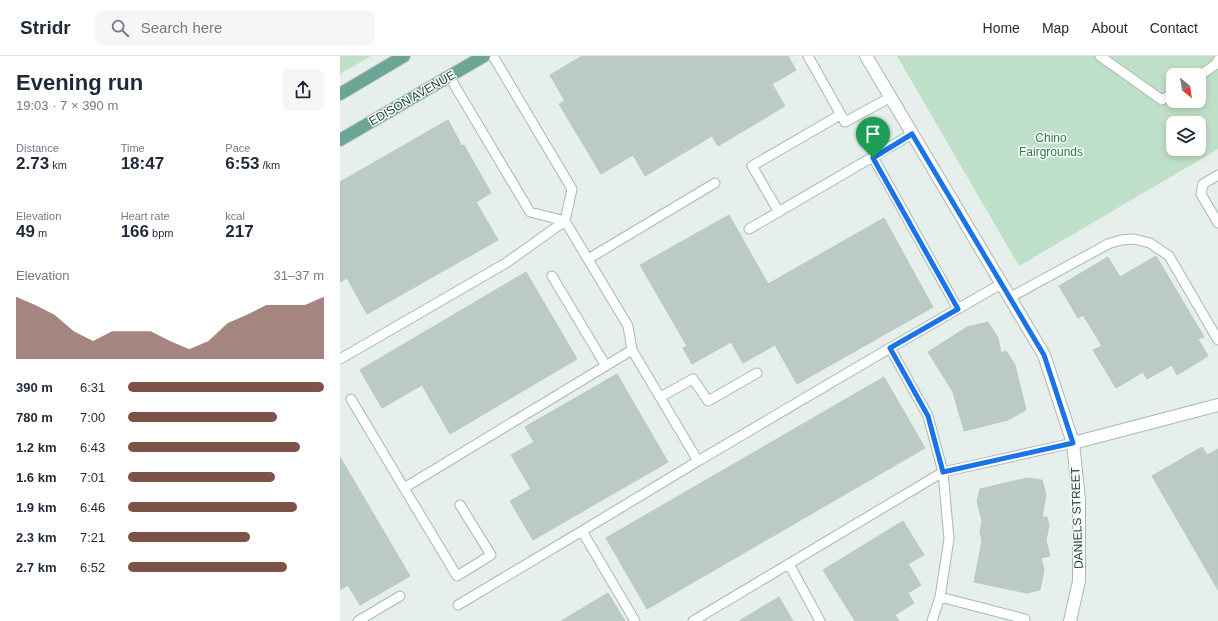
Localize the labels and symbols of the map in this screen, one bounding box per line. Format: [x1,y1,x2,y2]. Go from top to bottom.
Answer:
street label: EDISON AVENUE [366,68,458,128]
north arrow [1166,68,1206,108]
pin [856,117,890,158]
park label: Chino Fairgrounds [1019,131,1083,159]
street label: DANIELS STREET [1068,466,1086,569]

